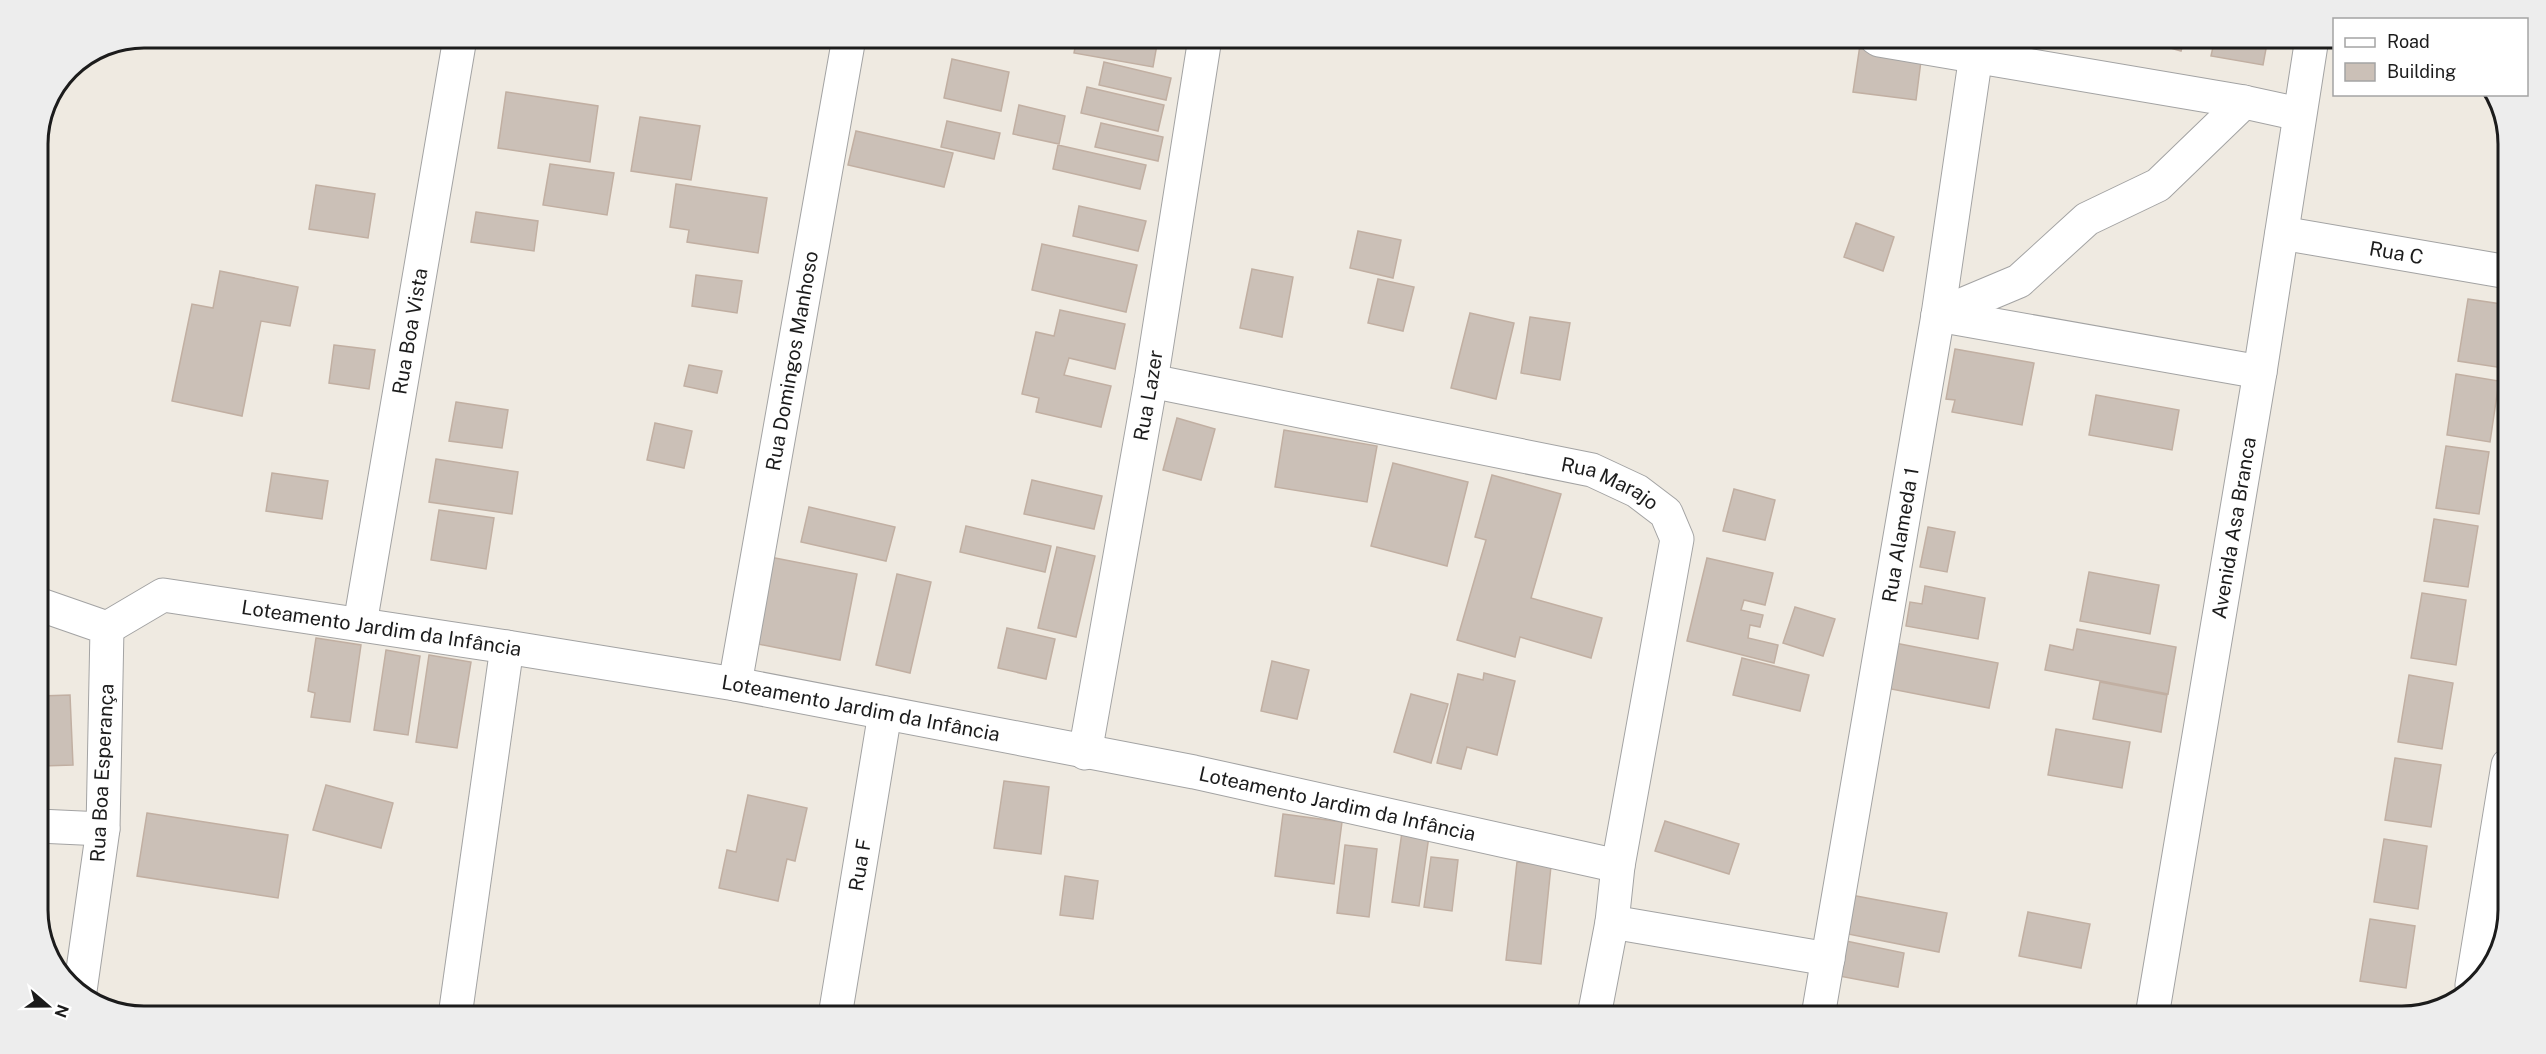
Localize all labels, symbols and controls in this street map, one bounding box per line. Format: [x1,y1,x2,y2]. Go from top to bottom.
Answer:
legend [2333,18,2528,96]
text: Road [2387,31,2430,52]
text: Building [2387,61,2456,82]
street label: Rua C [2367,236,2425,269]
street label: Rua Domingos Manhoso [761,249,823,473]
street label: Rua Boa Vista [387,266,433,396]
street label: Rua Lazer [1129,348,1168,443]
street label: Avenida Asa Branca [2207,435,2261,620]
street label: Rua Marajo [1559,452,1663,515]
street label: Rua Alameda 1 [1877,466,1924,604]
street label: Loteamento Jardim da Infância [240,595,523,661]
street label: Loteamento Jardim da Infância [720,670,1002,747]
street label: Rua Boa Esperança [85,683,119,863]
street label: Loteamento Jardim da Infância [1197,761,1478,846]
street label: Rua F [844,837,876,893]
north arrow [18,976,78,1036]
text: N [51,1002,73,1020]

